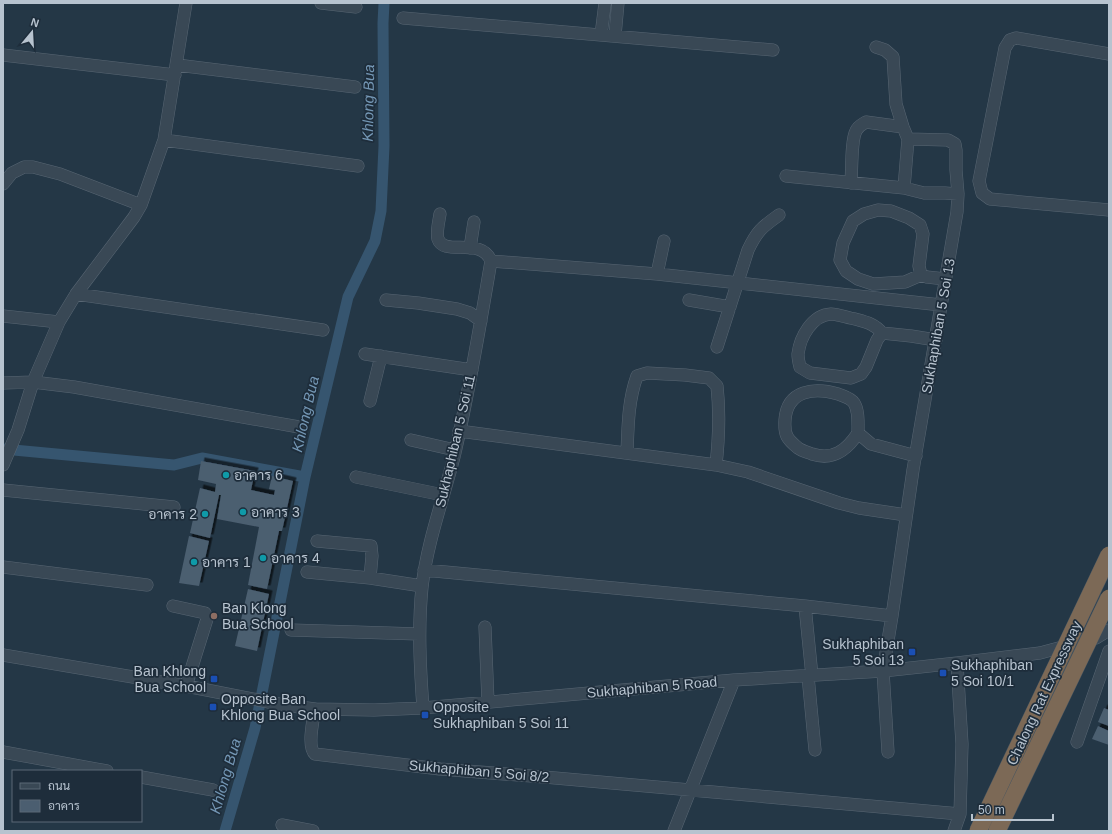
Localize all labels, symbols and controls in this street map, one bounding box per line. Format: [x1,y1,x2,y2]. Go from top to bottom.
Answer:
north arrow [12,12,52,52]
text: N [29,16,41,29]
water label: Khlong Bua [359,64,377,142]
street label: Sukhaphiban 5 Soi 13 [918,257,958,395]
street label: Sukhaphiban 5 Soi 11 [432,373,478,509]
water label: Khlong Bua [288,374,322,454]
place label: อาคาร 6 [234,467,283,483]
marker: อาคาร 6 [221,470,231,480]
place label: อาคาร 3 [251,504,300,520]
place label: อาคาร 2 [148,506,197,522]
marker: อาคาร 3 [238,507,248,517]
marker: อาคาร 2 [200,509,210,519]
place label: อาคาร 4 [271,550,320,566]
marker: อาคาร 4 [258,553,268,563]
place label: อาคาร 1 [202,554,251,570]
marker: อาคาร 1 [189,557,199,567]
place label: Ban Klong Bua School [222,600,294,632]
marker: Ban Klong Bua School [209,611,219,621]
street label: Chalong Rat Expressway [1004,618,1084,768]
place label: Sukhaphiban 5 Soi 13 [822,636,904,668]
marker: Sukhaphiban 5 Soi 13 [907,647,917,657]
place label: Sukhaphiban 5 Soi 10/1 [951,657,1033,689]
place label: Ban Khlong Bua School [134,663,206,695]
marker: Sukhaphiban 5 Soi 10/1 [938,668,948,678]
street label: Sukhaphiban 5 Road [586,673,718,701]
marker: Ban Khlong Bua School [209,674,219,684]
place label: Opposite Ban Khlong Bua School [221,691,340,723]
place label: Opposite Sukhaphiban 5 Soi 11 [433,699,569,731]
marker: Opposite Ban Khlong Bua School [208,702,218,712]
marker: Opposite Sukhaphiban 5 Soi 11 [420,710,430,720]
water label: Khlong Bua [206,736,244,816]
street label: Sukhaphiban 5 Soi 8/2 [408,757,550,785]
legend [12,770,142,822]
text: ถนน [48,779,71,793]
scale bar [972,796,1053,822]
text: อาคาร [48,799,80,813]
text: 50 m [978,803,1005,817]

